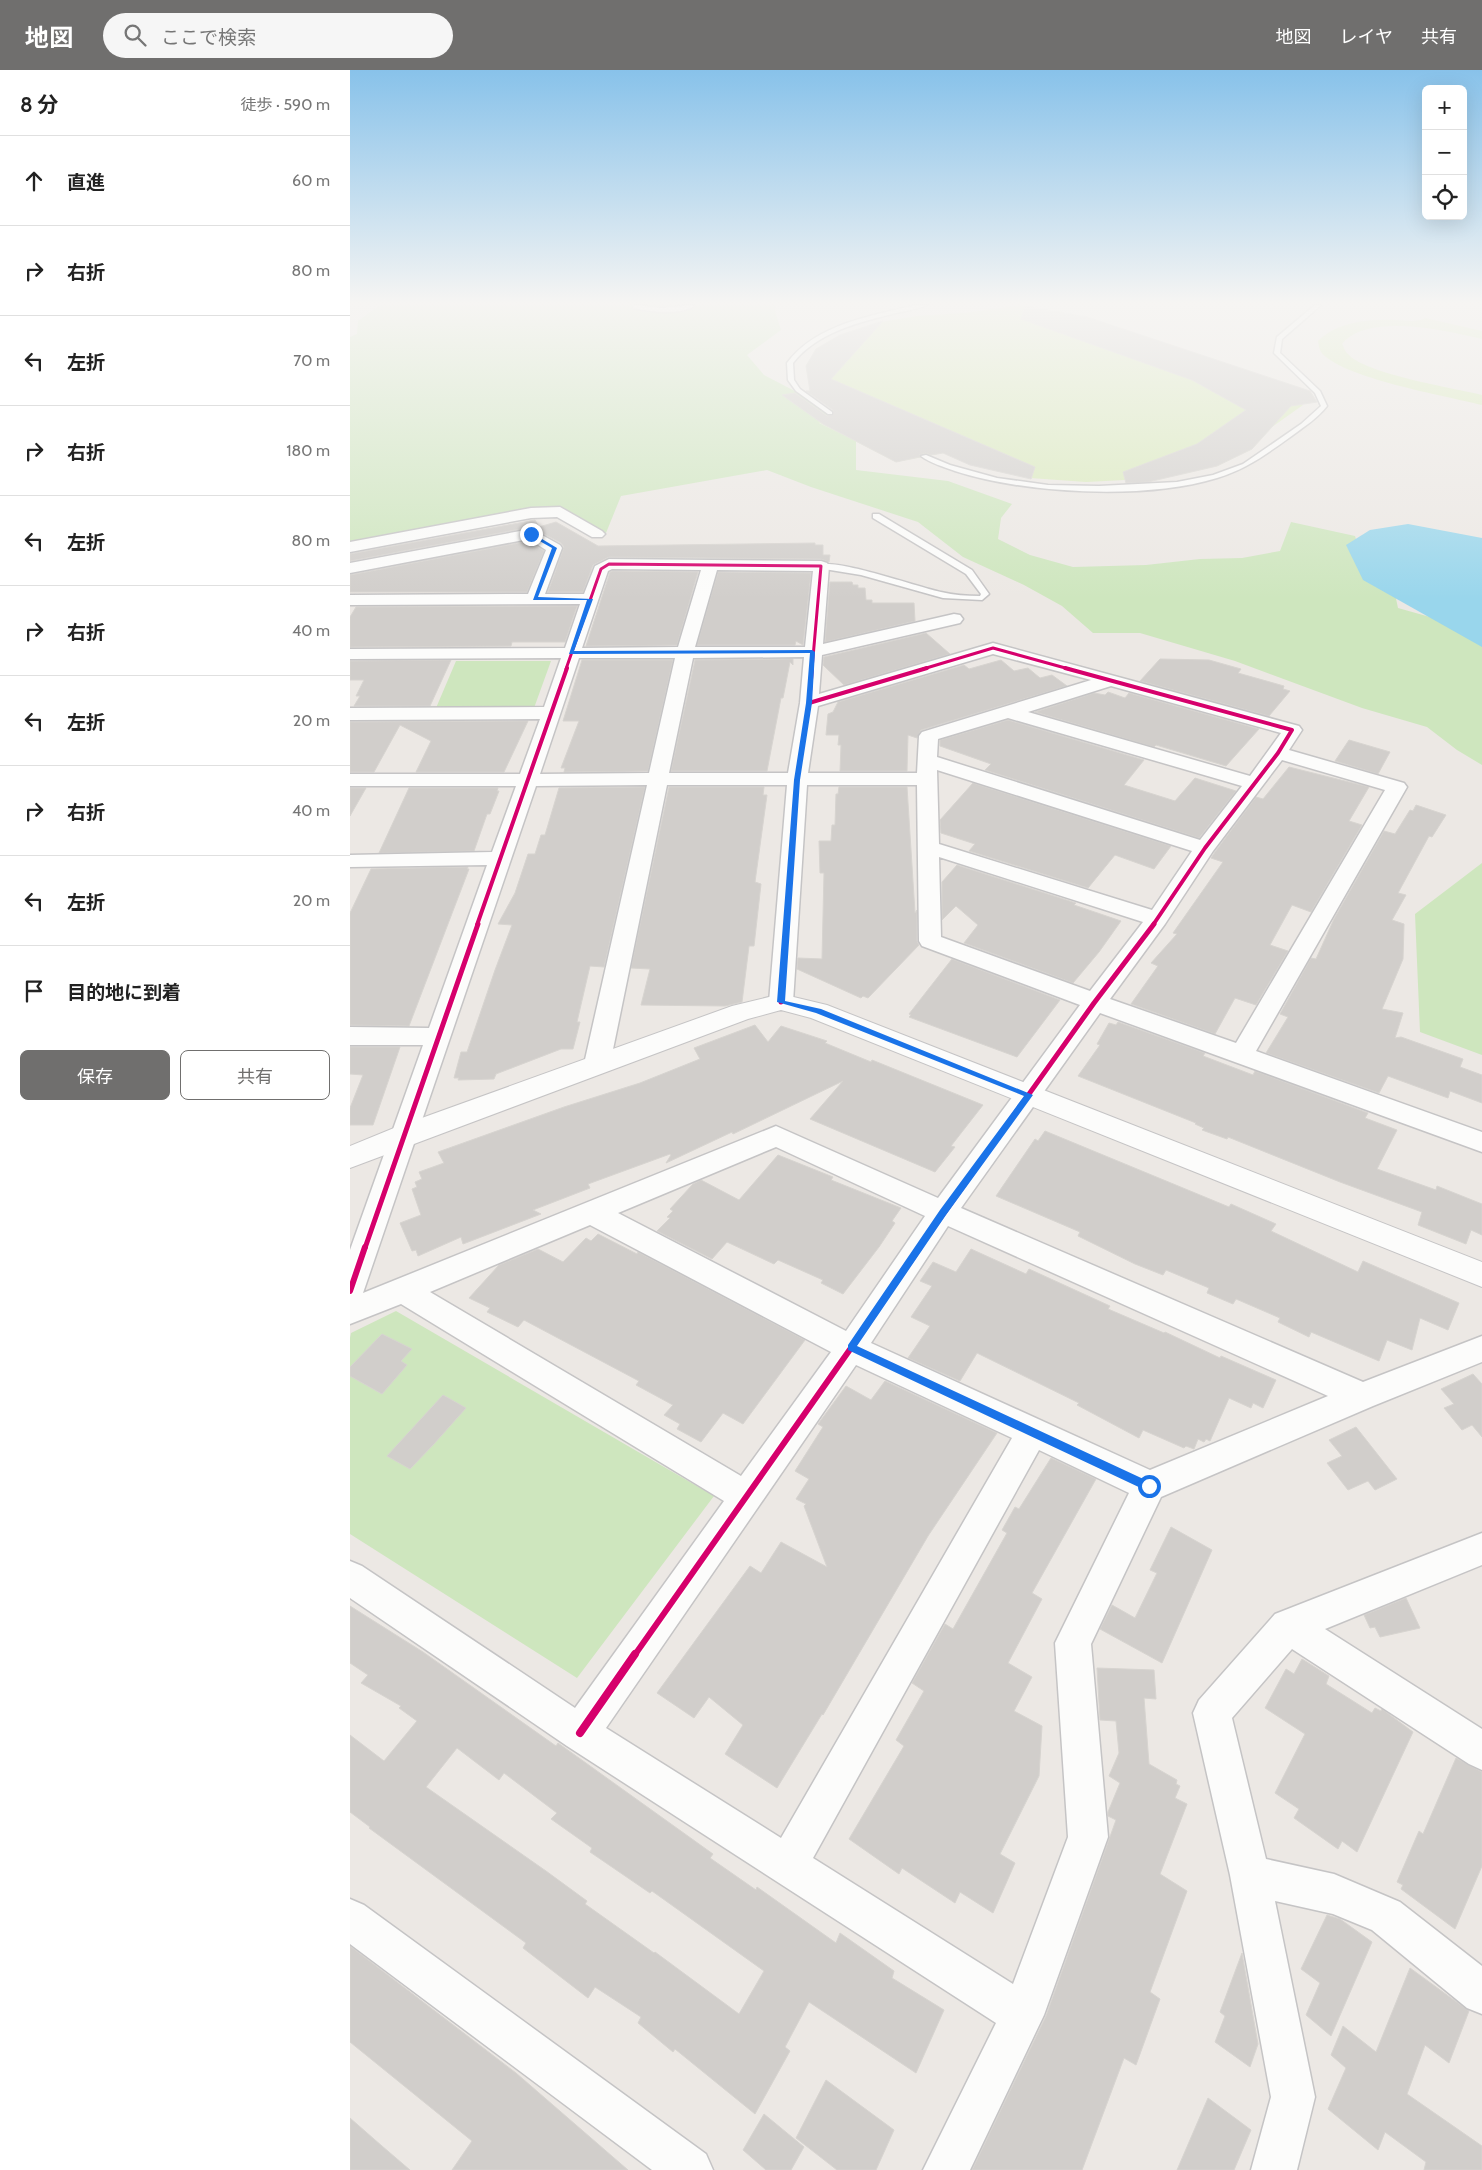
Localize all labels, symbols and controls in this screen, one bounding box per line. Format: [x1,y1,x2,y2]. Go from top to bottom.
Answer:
search box [103,13,453,58]
icon: search [121,21,149,49]
text: 地図 [25,23,73,52]
text: ここで検索 [161,26,256,49]
text: 地図 [1276,26,1312,48]
text: レイヤ [1340,26,1393,48]
text: 共有 [1421,26,1457,48]
map controls [1422,85,1467,220]
button: + [1422,85,1467,130]
text: 8 分 [20,92,58,117]
text: 徒歩 · 590 m [240,95,330,114]
button: − [1422,130,1467,175]
icon: ahead [20,167,48,195]
text: 直進 [67,171,105,194]
text: 60 m [292,171,330,190]
button: locate [1422,175,1467,220]
icon: right [20,257,48,285]
text: 右折 [67,261,105,284]
text: 80 m [292,261,330,280]
icon: left [20,347,48,375]
text: 左折 [67,351,105,374]
text: 70 m [293,351,330,370]
icon: right [20,437,48,465]
text: 右折 [67,441,105,464]
text: 180 m [286,441,330,460]
route end [520,523,543,546]
icon: left [20,527,48,555]
text: 左折 [67,531,105,554]
text: 80 m [292,531,330,550]
icon: right [20,617,48,645]
text: 右折 [67,621,105,644]
text: 40 m [292,621,330,640]
icon: left [20,707,48,735]
text: 左折 [67,711,105,734]
text: 20 m [293,711,330,730]
icon: right [20,797,48,825]
text: 右折 [67,801,105,824]
text: 40 m [292,801,330,820]
icon: left [20,887,48,915]
text: 左折 [67,891,105,914]
text: 20 m [293,891,330,910]
icon: arrive [20,977,48,1005]
text: 目的地に到着 [67,981,181,1004]
button: 保存 [20,1050,170,1100]
button: 共有 [180,1050,330,1100]
route start [1138,1475,1161,1498]

